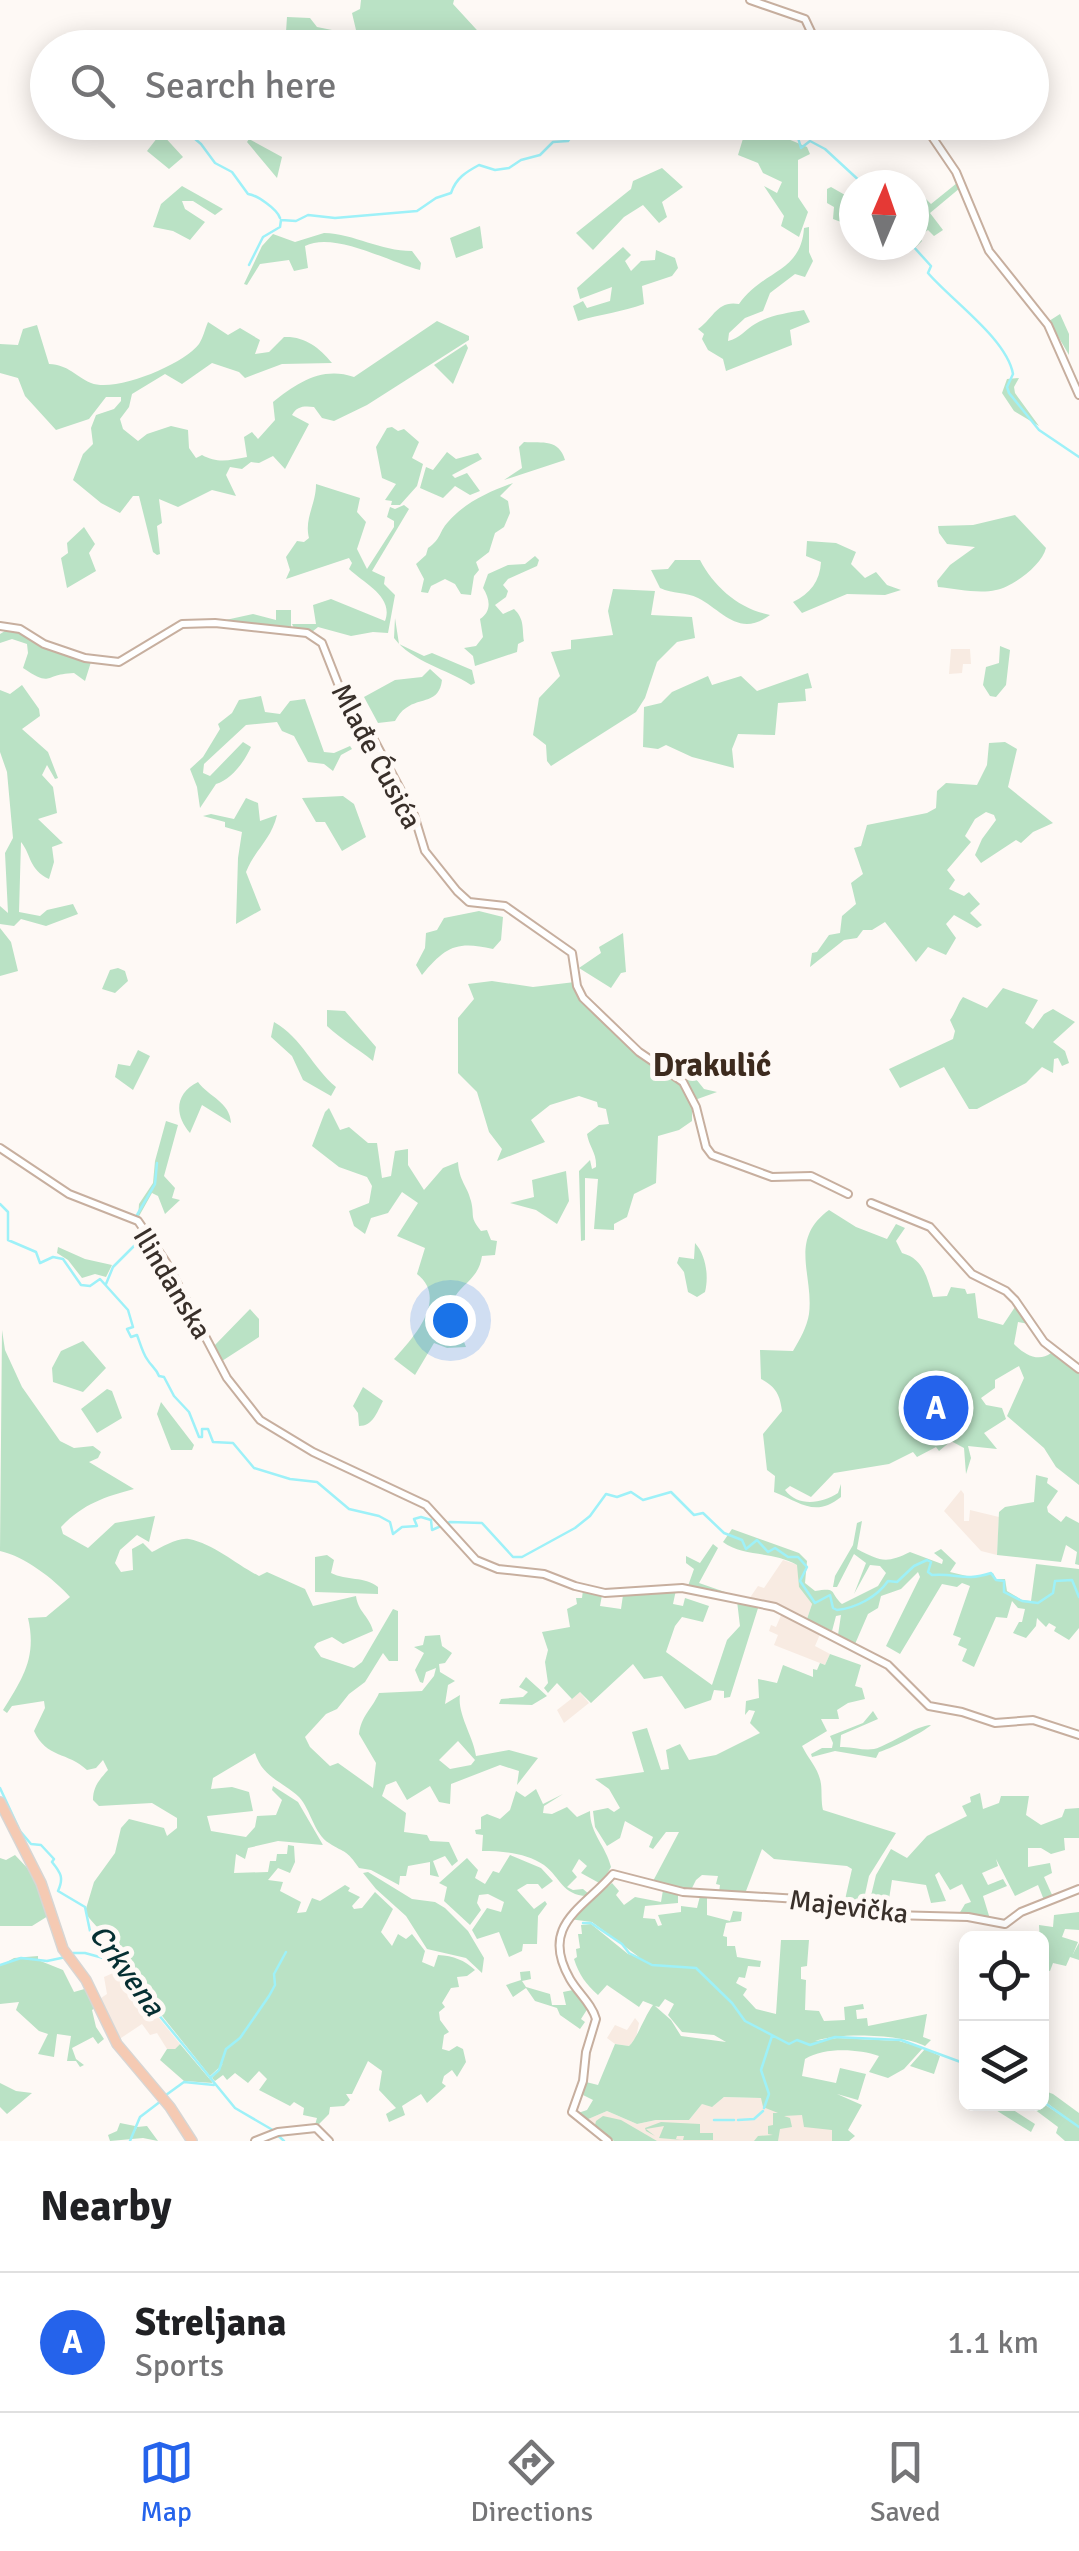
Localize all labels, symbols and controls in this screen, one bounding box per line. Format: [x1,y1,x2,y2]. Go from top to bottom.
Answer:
search box [30,30,1049,140]
icon: search [65,58,120,113]
text: Search here [145,62,337,109]
north arrow [839,170,929,260]
street label: Mlađe Ćusića [324,678,429,835]
district label: Drakulić [653,1046,771,1085]
street label: Ilindanska [126,1222,219,1345]
your location [425,1295,476,1346]
pin: A [904,1370,968,1446]
street label: Majevička [787,1883,910,1931]
water label: Crkvena [81,1917,173,2024]
map controls [959,1931,1049,2111]
button: locate [959,1931,1049,2021]
button: layers [959,2021,1049,2111]
text: Nearby [40,2181,172,2232]
text: Streljana [135,2299,287,2346]
text: A [62,2323,83,2362]
text: 1.1 km [947,2323,1039,2362]
text: Sports [135,2346,224,2385]
tab: Map [139,2435,194,2529]
tab: Directions [471,2435,593,2529]
tab: Saved [870,2435,940,2529]

